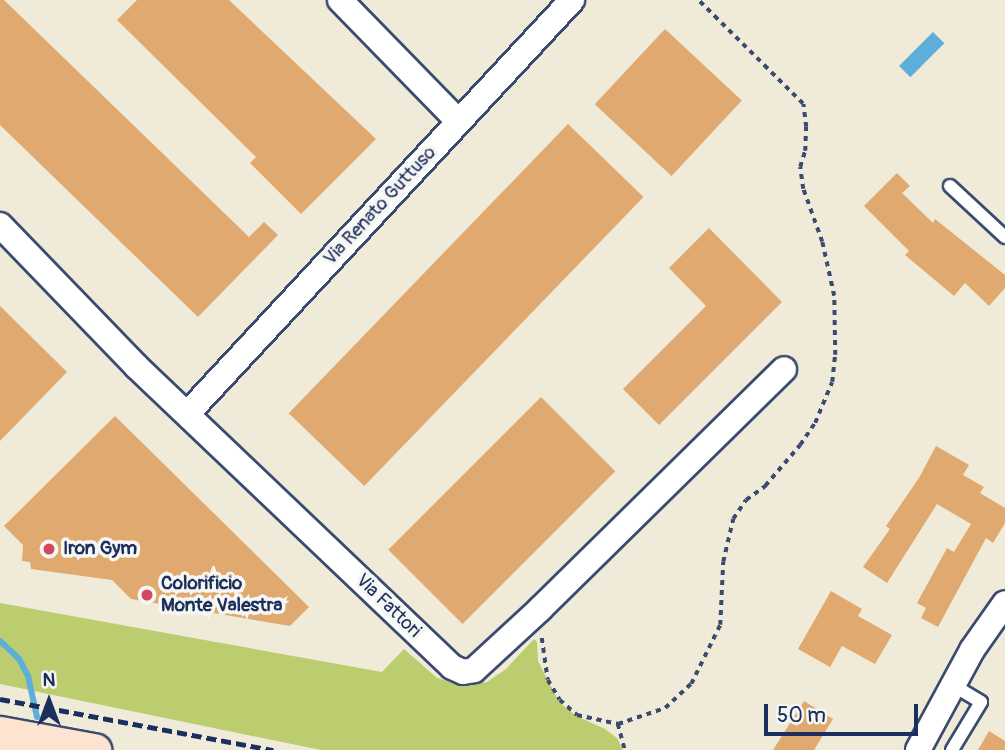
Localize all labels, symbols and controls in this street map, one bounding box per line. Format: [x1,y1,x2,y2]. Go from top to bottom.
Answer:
street label: Via Renato Guttuso [319,142,441,270]
place label: Iron Gym [63,538,137,560]
marker: Iron Gym [41,541,57,557]
street label: Via Fattori [351,569,425,643]
place label: Colorificio Monte Valestra [161,573,282,617]
marker: Colorificio Monte Valestra [139,587,155,603]
north arrow [14,666,84,736]
text: N [43,668,55,692]
scale bar [767,690,921,734]
text: 50 m [777,702,826,729]

